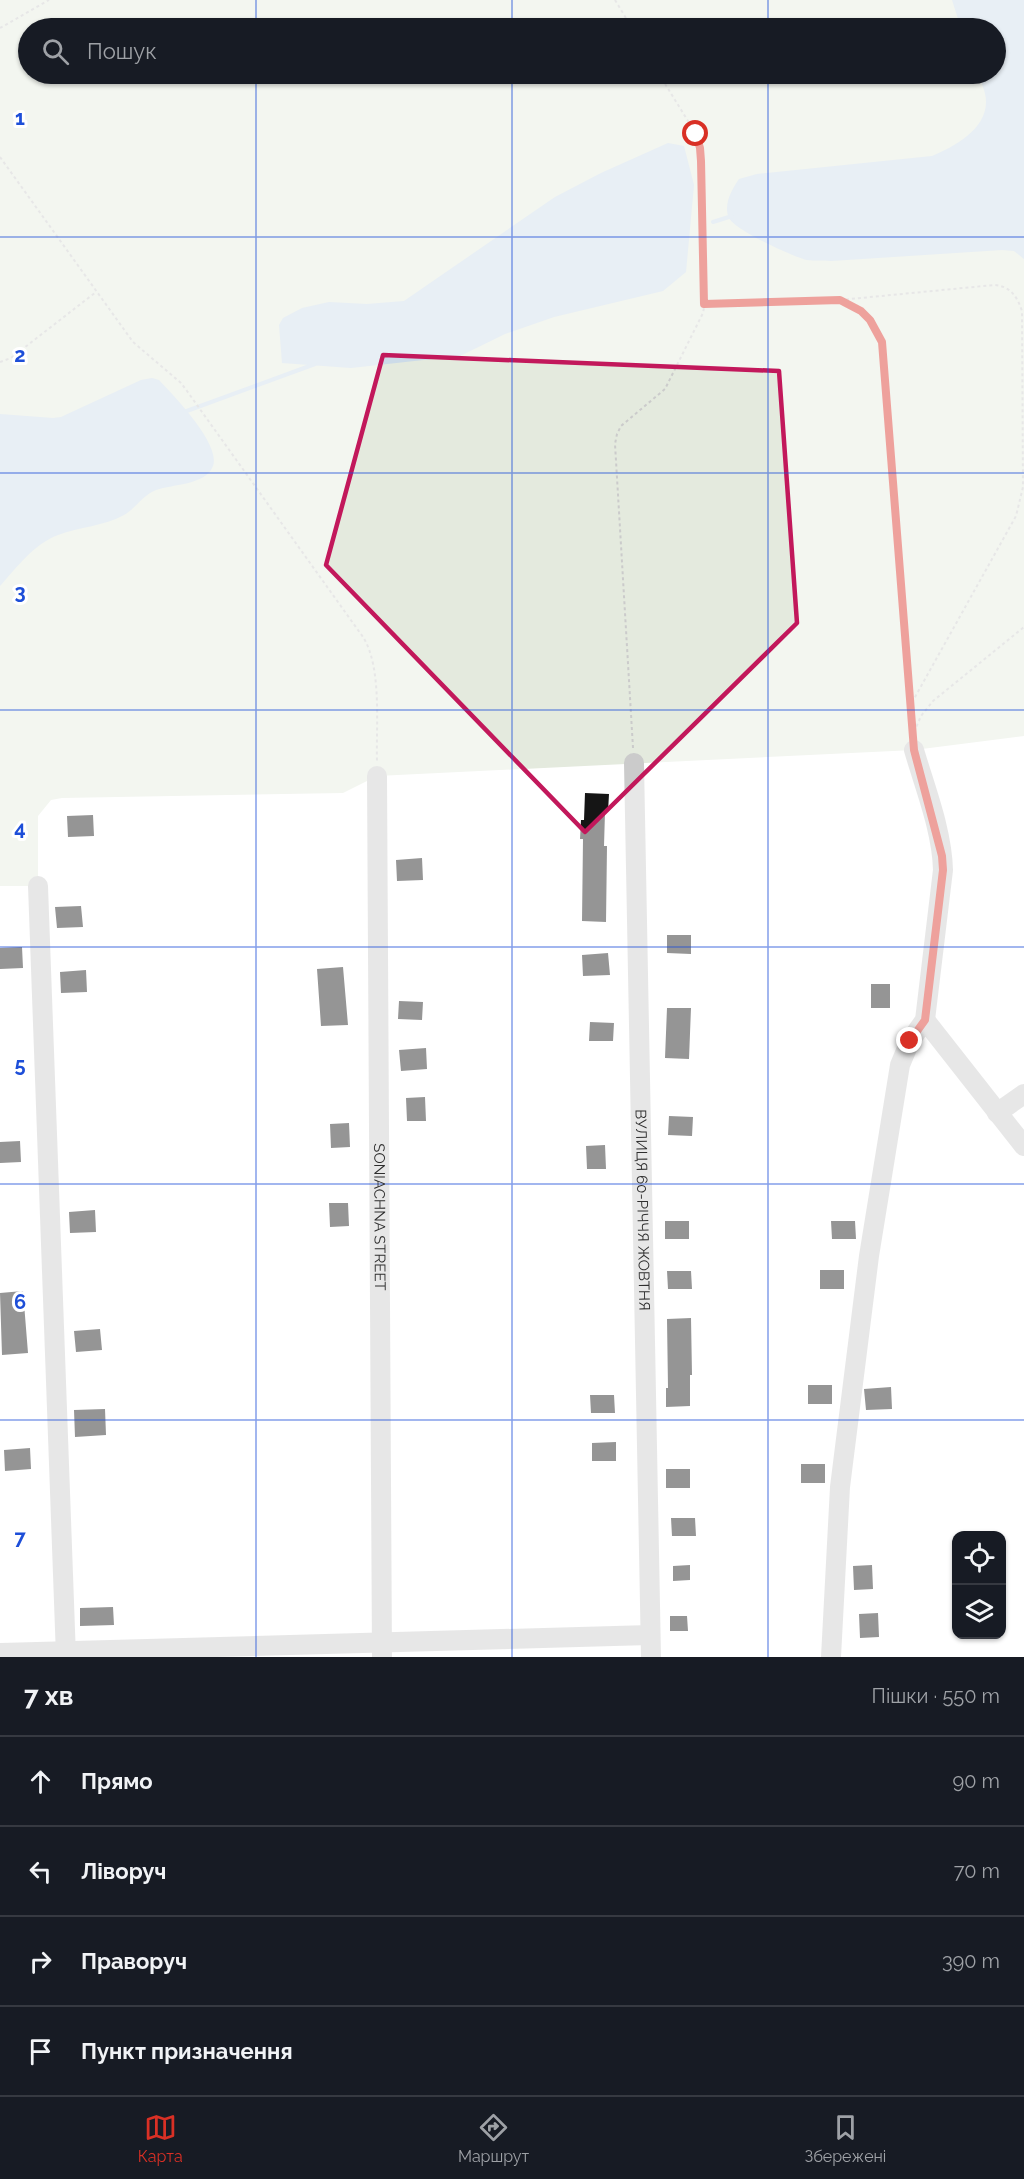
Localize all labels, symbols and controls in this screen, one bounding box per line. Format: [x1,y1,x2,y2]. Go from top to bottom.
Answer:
search box [18,18,1006,84]
icon: search [39,35,72,68]
text: Пошук [87,38,157,64]
text: 1 [15,106,25,130]
route start [682,120,708,146]
text: 2 [14,343,26,367]
text: 3 [14,580,26,604]
text: 4 [14,816,26,840]
route end [896,1027,922,1053]
text: 5 [14,1053,26,1077]
street label: ВУЛИЦЯ 60-РІЧЧЯ ЖОВТНЯ [632,1109,653,1311]
street label: SONIACHNA STREET [370,1143,389,1291]
text: 6 [14,1290,26,1314]
text: 7 [14,1526,26,1550]
map controls [952,1531,1006,1639]
button: locate [952,1531,1006,1585]
button: layers [952,1585,1006,1639]
text: 7 хв [24,1681,73,1711]
text: Пішки · 550 m [872,1684,1000,1708]
icon: ahead [24,1765,57,1798]
text: Прямо [81,1768,153,1794]
text: 90 m [953,1769,1000,1793]
icon: left [24,1855,57,1888]
text: Ліворуч [81,1858,166,1884]
text: 70 m [954,1859,1000,1883]
icon: right [24,1945,57,1978]
text: Праворуч [81,1948,187,1974]
text: 390 m [942,1949,1000,1973]
icon: arrive [24,2035,57,2068]
text: Пункт призначення [81,2038,293,2064]
tab: Карта [138,2111,183,2166]
tab: Маршрут [458,2111,529,2166]
tab: Збережені [804,2111,886,2166]

